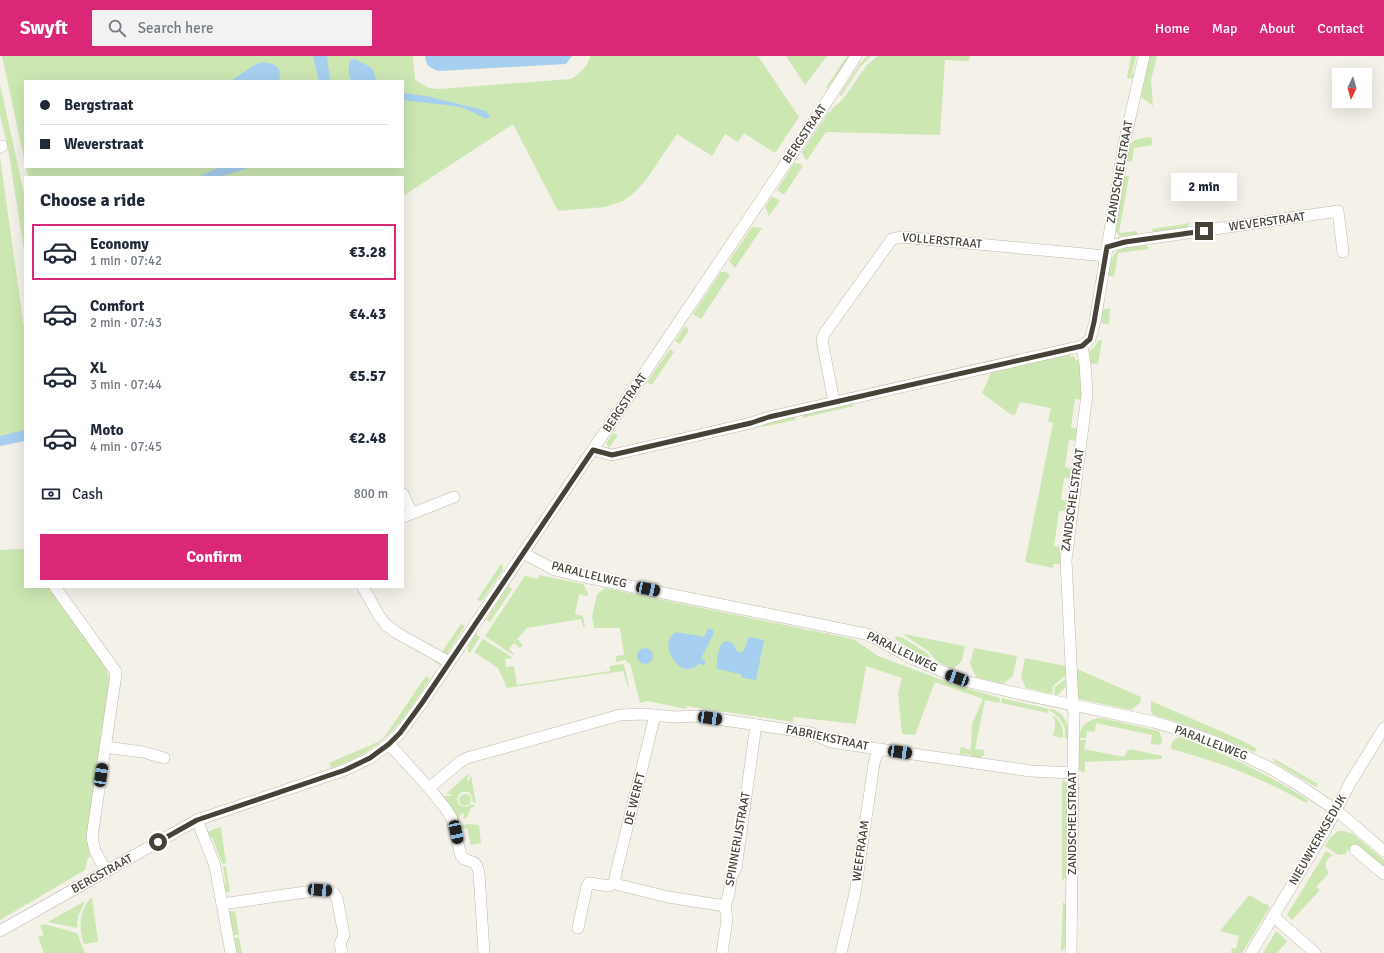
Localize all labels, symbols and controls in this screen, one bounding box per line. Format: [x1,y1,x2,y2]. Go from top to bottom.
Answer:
search box [92,10,372,46]
text: Swyft [20,16,68,40]
icon: search [106,17,128,39]
text: Search here [138,19,213,37]
text: Home [1155,20,1190,37]
text: Map [1212,20,1237,37]
text: About [1259,20,1295,37]
text: Contact [1317,20,1364,37]
north arrow [1332,68,1372,108]
map controls [1332,68,1372,108]
text: Bergstraat [64,96,133,114]
street label: BERGSTRAAT [780,102,830,166]
street label: ZANDSCHELSTRAAT [1104,119,1136,225]
text: Weverstraat [64,135,144,153]
callout: 2 min [1171,173,1237,201]
text: 2 min [1188,179,1220,195]
text: Choose a ride [40,189,145,211]
street label: WEVERSTRAAT [1228,209,1306,235]
route end [1195,222,1213,240]
street label: VOLLERSTRAAT [901,230,983,252]
icon: car [42,234,78,270]
text: Economy [90,235,149,253]
text: €3.28 [349,243,386,261]
text: 1 min · 07:42 [90,253,162,269]
icon: car [42,296,78,332]
text: Comfort [90,297,144,315]
text: €4.43 [349,305,386,323]
text: 2 min · 07:43 [90,315,162,331]
icon: car [42,358,78,394]
text: XL [90,359,107,377]
text: €5.57 [349,367,386,385]
street label: BERGSTRAAT [600,371,650,435]
text: 3 min · 07:44 [90,377,162,393]
icon: car [42,420,78,456]
text: Moto [90,421,124,439]
text: €2.48 [349,429,386,447]
text: 4 min · 07:45 [90,439,162,455]
street label: ZANDSCHELSTRAAT [1058,447,1088,553]
icon: cash [40,483,62,505]
text: Cash [72,485,103,503]
text: 800 m [354,486,388,502]
button: Confirm [40,534,388,580]
street label: PARALLELWEG [550,558,628,592]
car [635,581,661,597]
street label: PARALLELWEG [864,628,940,676]
car [944,668,970,688]
car [697,710,723,726]
street label: FABRIEKSTRAAT [784,722,870,754]
street label: PARALLELWEG [1172,722,1250,764]
car [887,744,913,760]
car [93,762,109,788]
street label: DE WERFT [621,771,649,827]
street label: ZANDSCHELSTRAAT [1065,771,1080,875]
street label: SPINNERIJSTRAAT [722,791,754,887]
street label: NIEUWKERKSEDIJK [1286,792,1350,888]
car [448,819,464,845]
street label: WEEFRAAM [849,819,873,883]
route start [149,833,167,851]
street label: BERGSTRAAT [69,851,135,897]
car [308,883,332,897]

